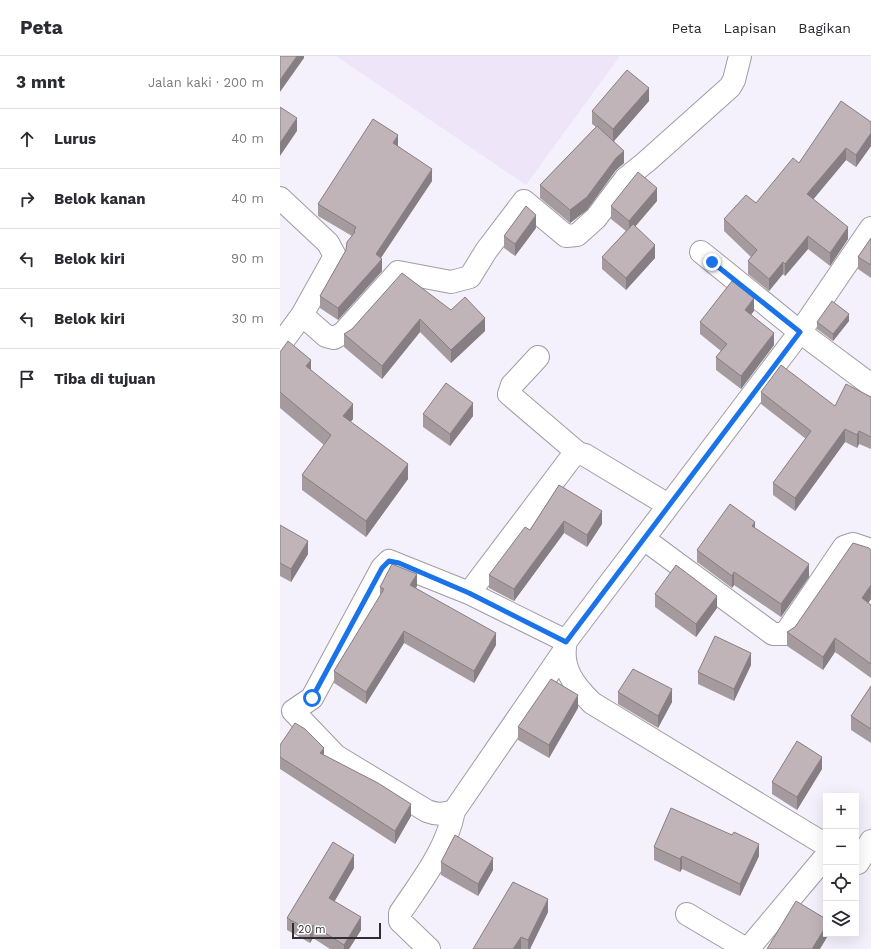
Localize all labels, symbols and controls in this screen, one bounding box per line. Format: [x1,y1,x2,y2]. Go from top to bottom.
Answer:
text: Peta [20,16,63,39]
text: Peta [672,20,702,36]
text: Lapisan [724,20,776,36]
text: Bagikan [798,20,851,36]
text: 3 mnt [16,72,65,92]
text: Jalan kaki · 200 m [148,75,264,90]
icon: ahead [16,128,38,150]
text: Lurus [54,130,96,148]
text: 40 m [231,131,264,146]
icon: right [16,188,38,210]
text: Belok kanan [54,190,145,208]
text: 40 m [231,191,264,206]
icon: left [16,248,38,270]
text: Belok kiri [54,250,125,268]
text: 90 m [231,251,264,266]
route end [703,253,721,271]
icon: left [16,308,38,330]
text: Belok kiri [54,310,125,328]
text: 30 m [232,311,264,326]
icon: arrive [16,368,38,390]
text: Tiba di tujuan [54,370,156,388]
route start [303,689,321,707]
map controls [823,793,859,937]
button: + [823,793,859,829]
button: − [823,829,859,865]
button: locate [823,865,859,901]
button: layers [823,901,859,937]
scale bar [292,921,381,940]
text: 20 m [298,923,326,936]

